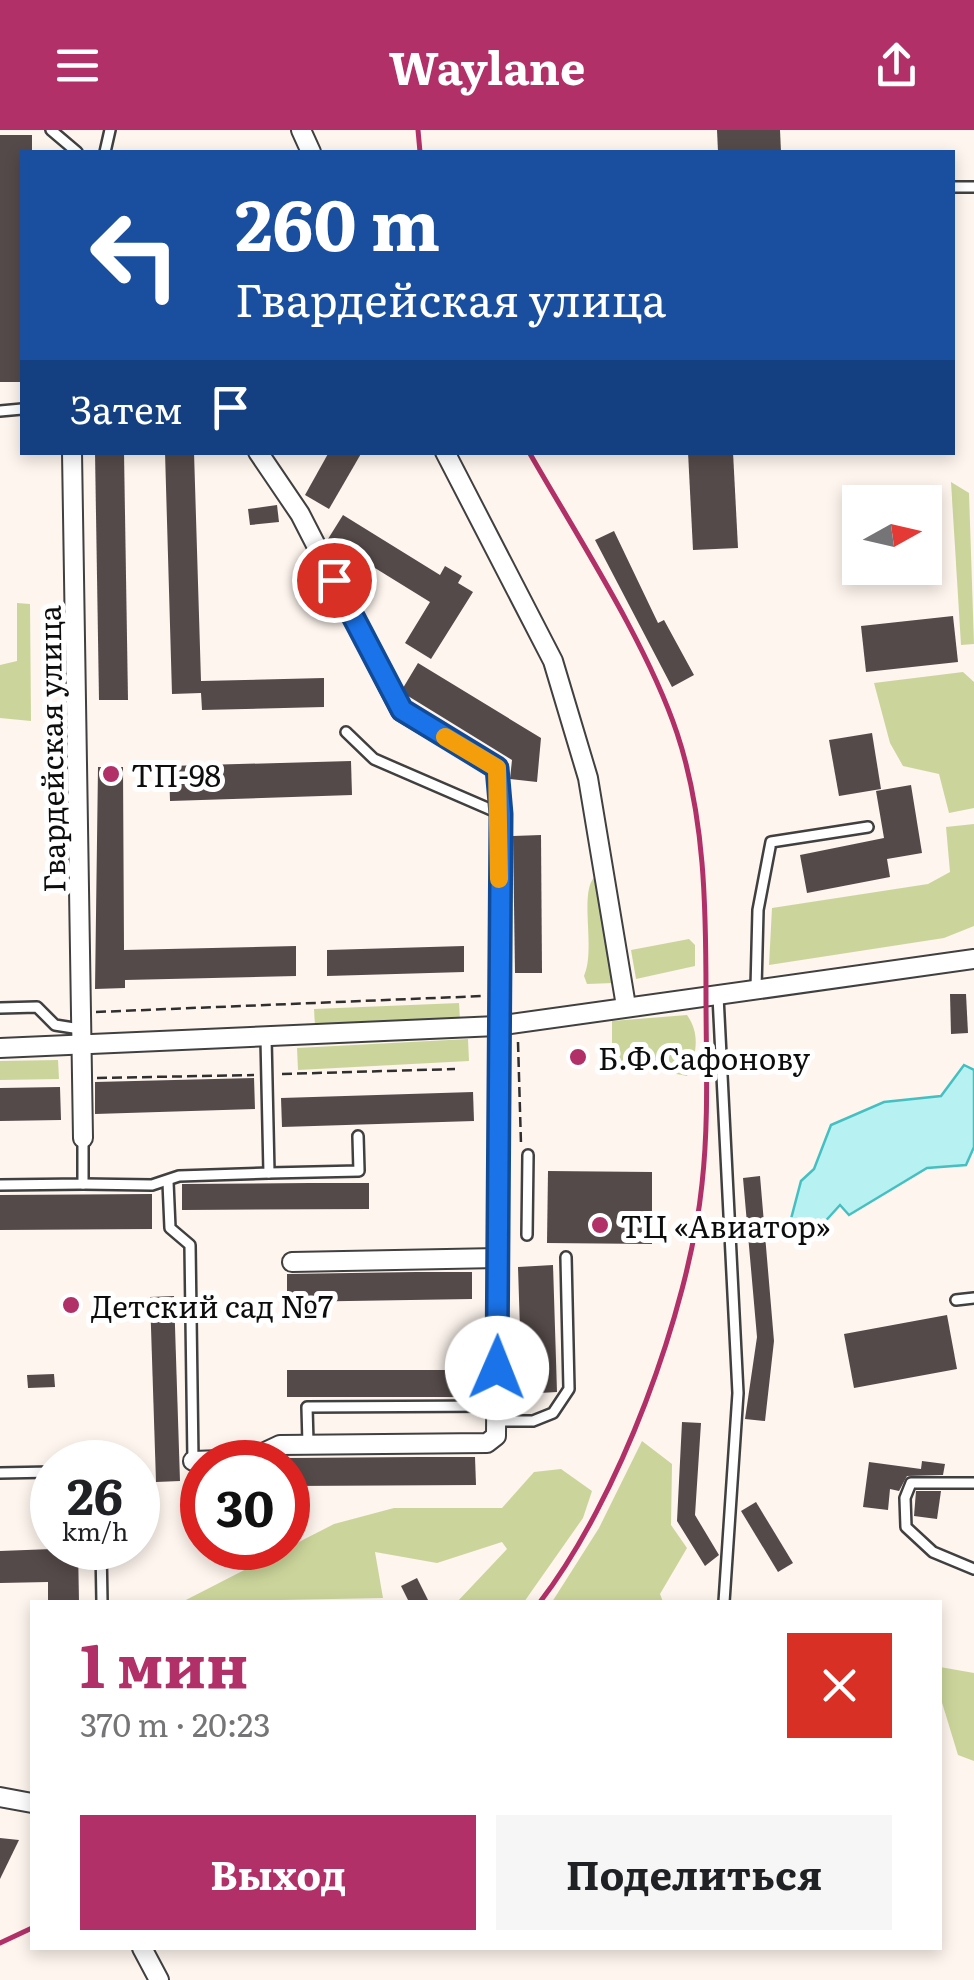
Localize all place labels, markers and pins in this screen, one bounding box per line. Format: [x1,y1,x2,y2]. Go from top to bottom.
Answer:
pin [292,538,377,623]
place label: ТП-98 [131,752,221,796]
marker: ТП-98 [100,763,122,785]
place label: Б.Ф.Сафонову [598,1035,811,1079]
marker: Б.Ф.Сафонову [567,1046,589,1068]
place label: ТЦ «Авиатор» [620,1203,831,1247]
marker: ТЦ «Авиатор» [589,1214,611,1236]
place label: Детский сад №7 [91,1283,333,1327]
marker: Детский сад №7 [60,1294,82,1316]

